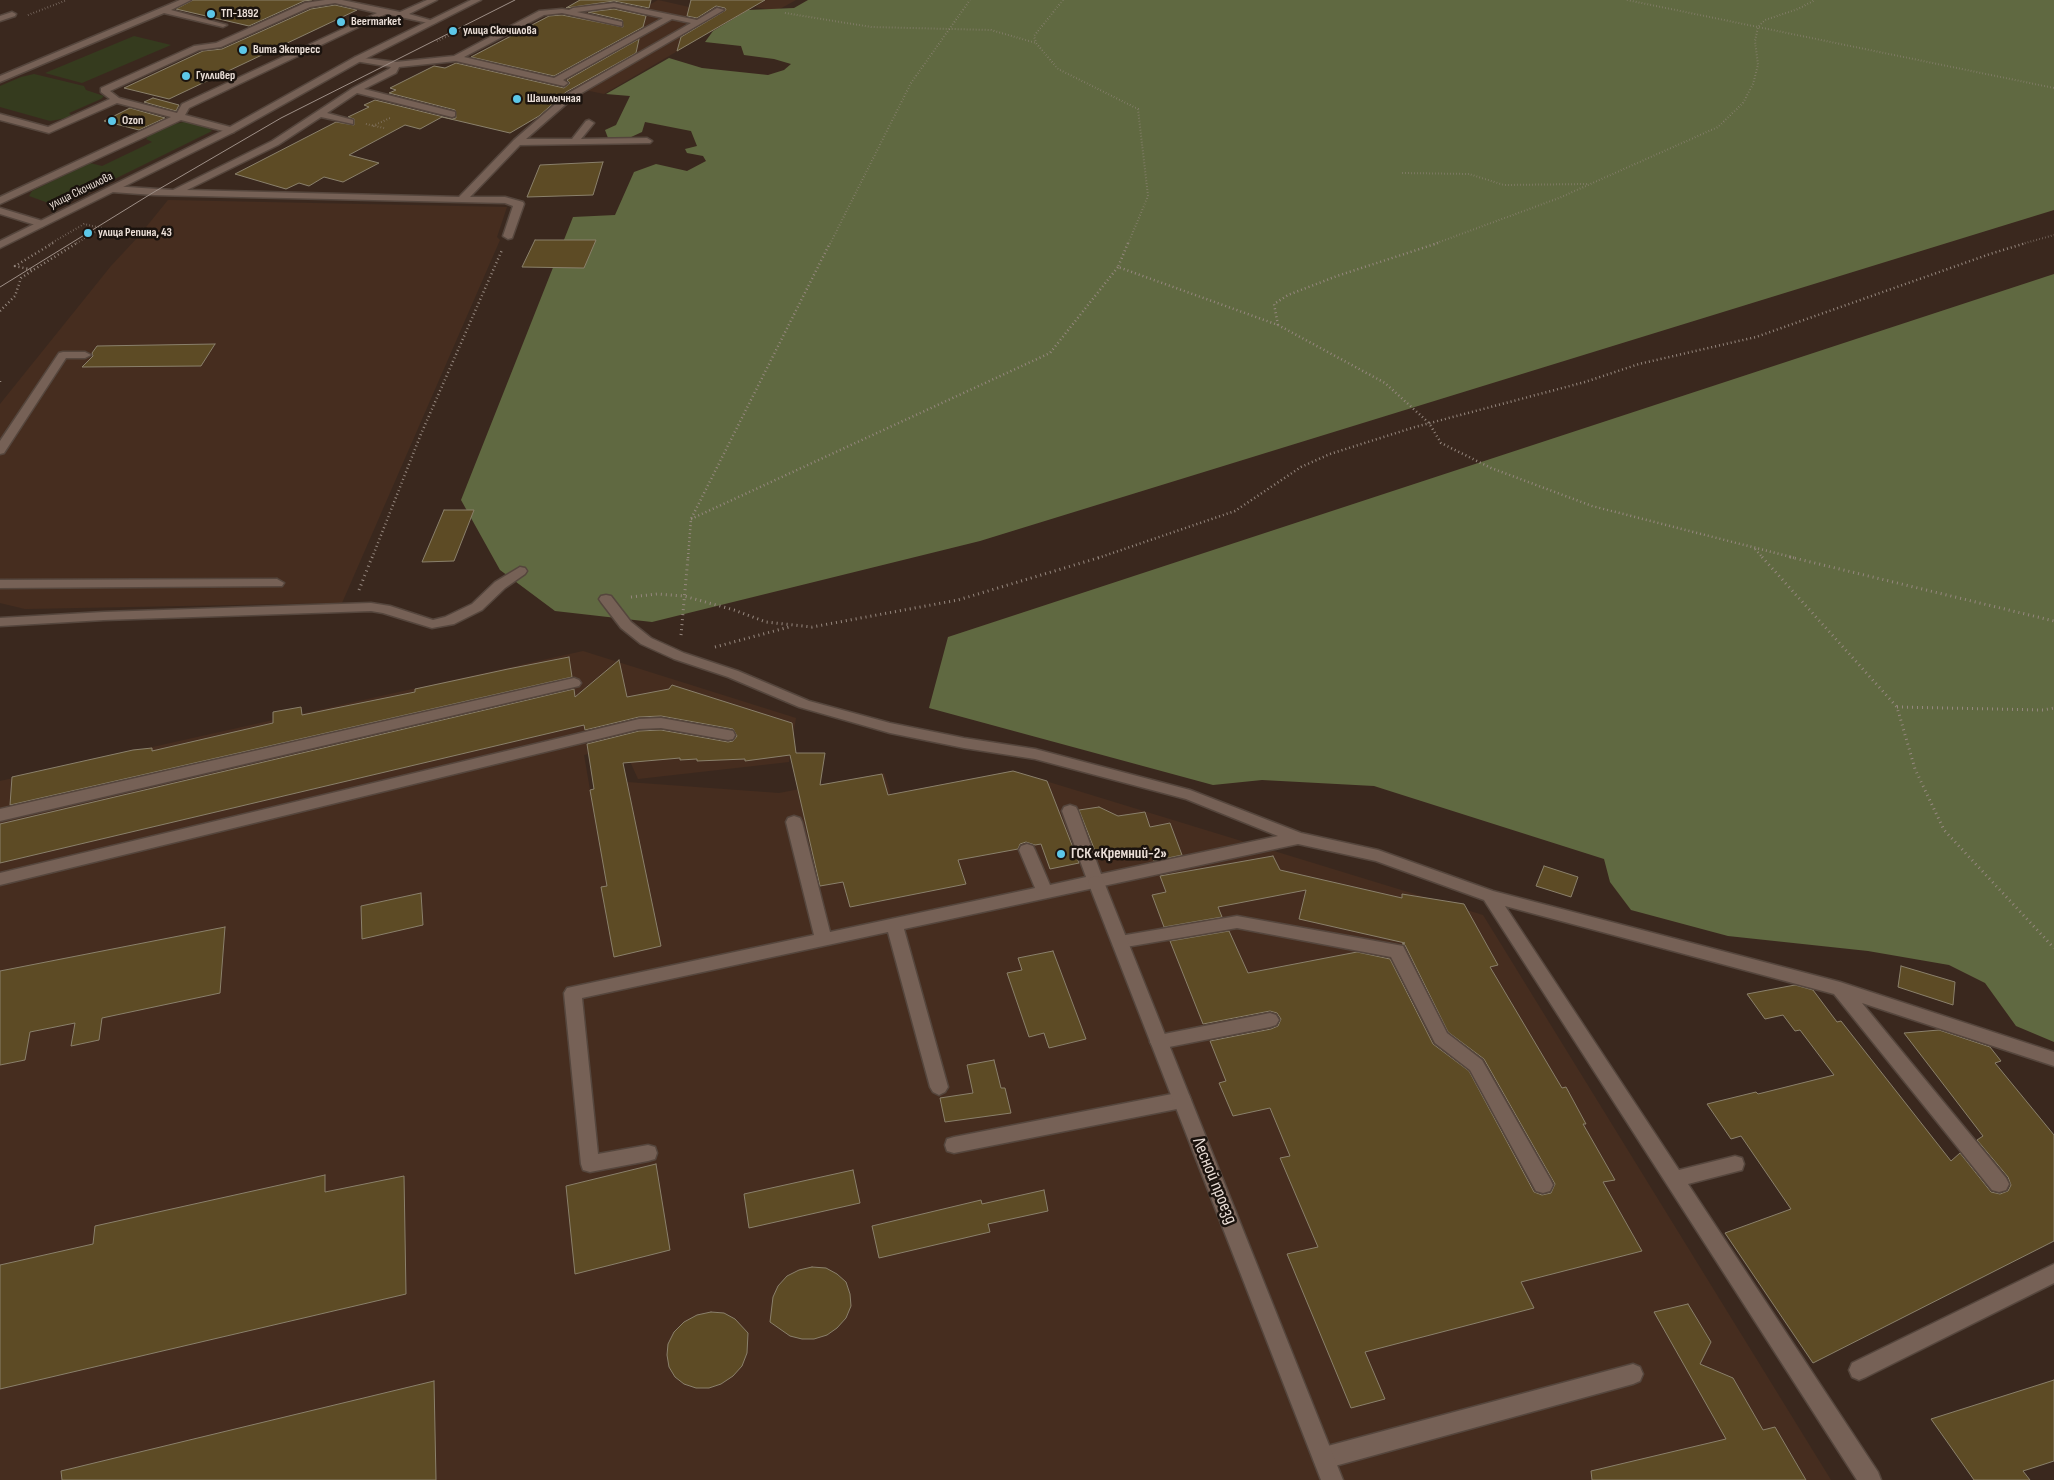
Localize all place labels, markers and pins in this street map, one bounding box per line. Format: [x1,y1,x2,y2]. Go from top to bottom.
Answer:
place label: ТП-1892 [221,7,258,21]
marker: ТП-1892 [205,8,217,20]
place label: Beermarket [351,15,401,29]
marker: Beermarket [335,16,347,28]
place label: улица Скочилова [463,24,537,38]
marker: улица Скочилова [447,25,459,37]
place label: Вита Экспресс [253,43,320,57]
marker: Вита Экспресс [237,44,249,56]
place label: Гулливер [196,69,235,83]
marker: Гулливер [180,70,192,82]
place label: Шашлычная [527,92,581,106]
marker: Шашлычная [511,93,523,105]
place label: Ozon [122,114,143,128]
marker: Ozon [106,115,118,127]
place label: улица Репина, 43 [98,226,172,240]
marker: улица Репина, 43 [82,227,94,239]
place label: ГСК «Кремний-2» [1071,845,1167,863]
marker: ГСК «Кремний-2» [1055,848,1067,860]

